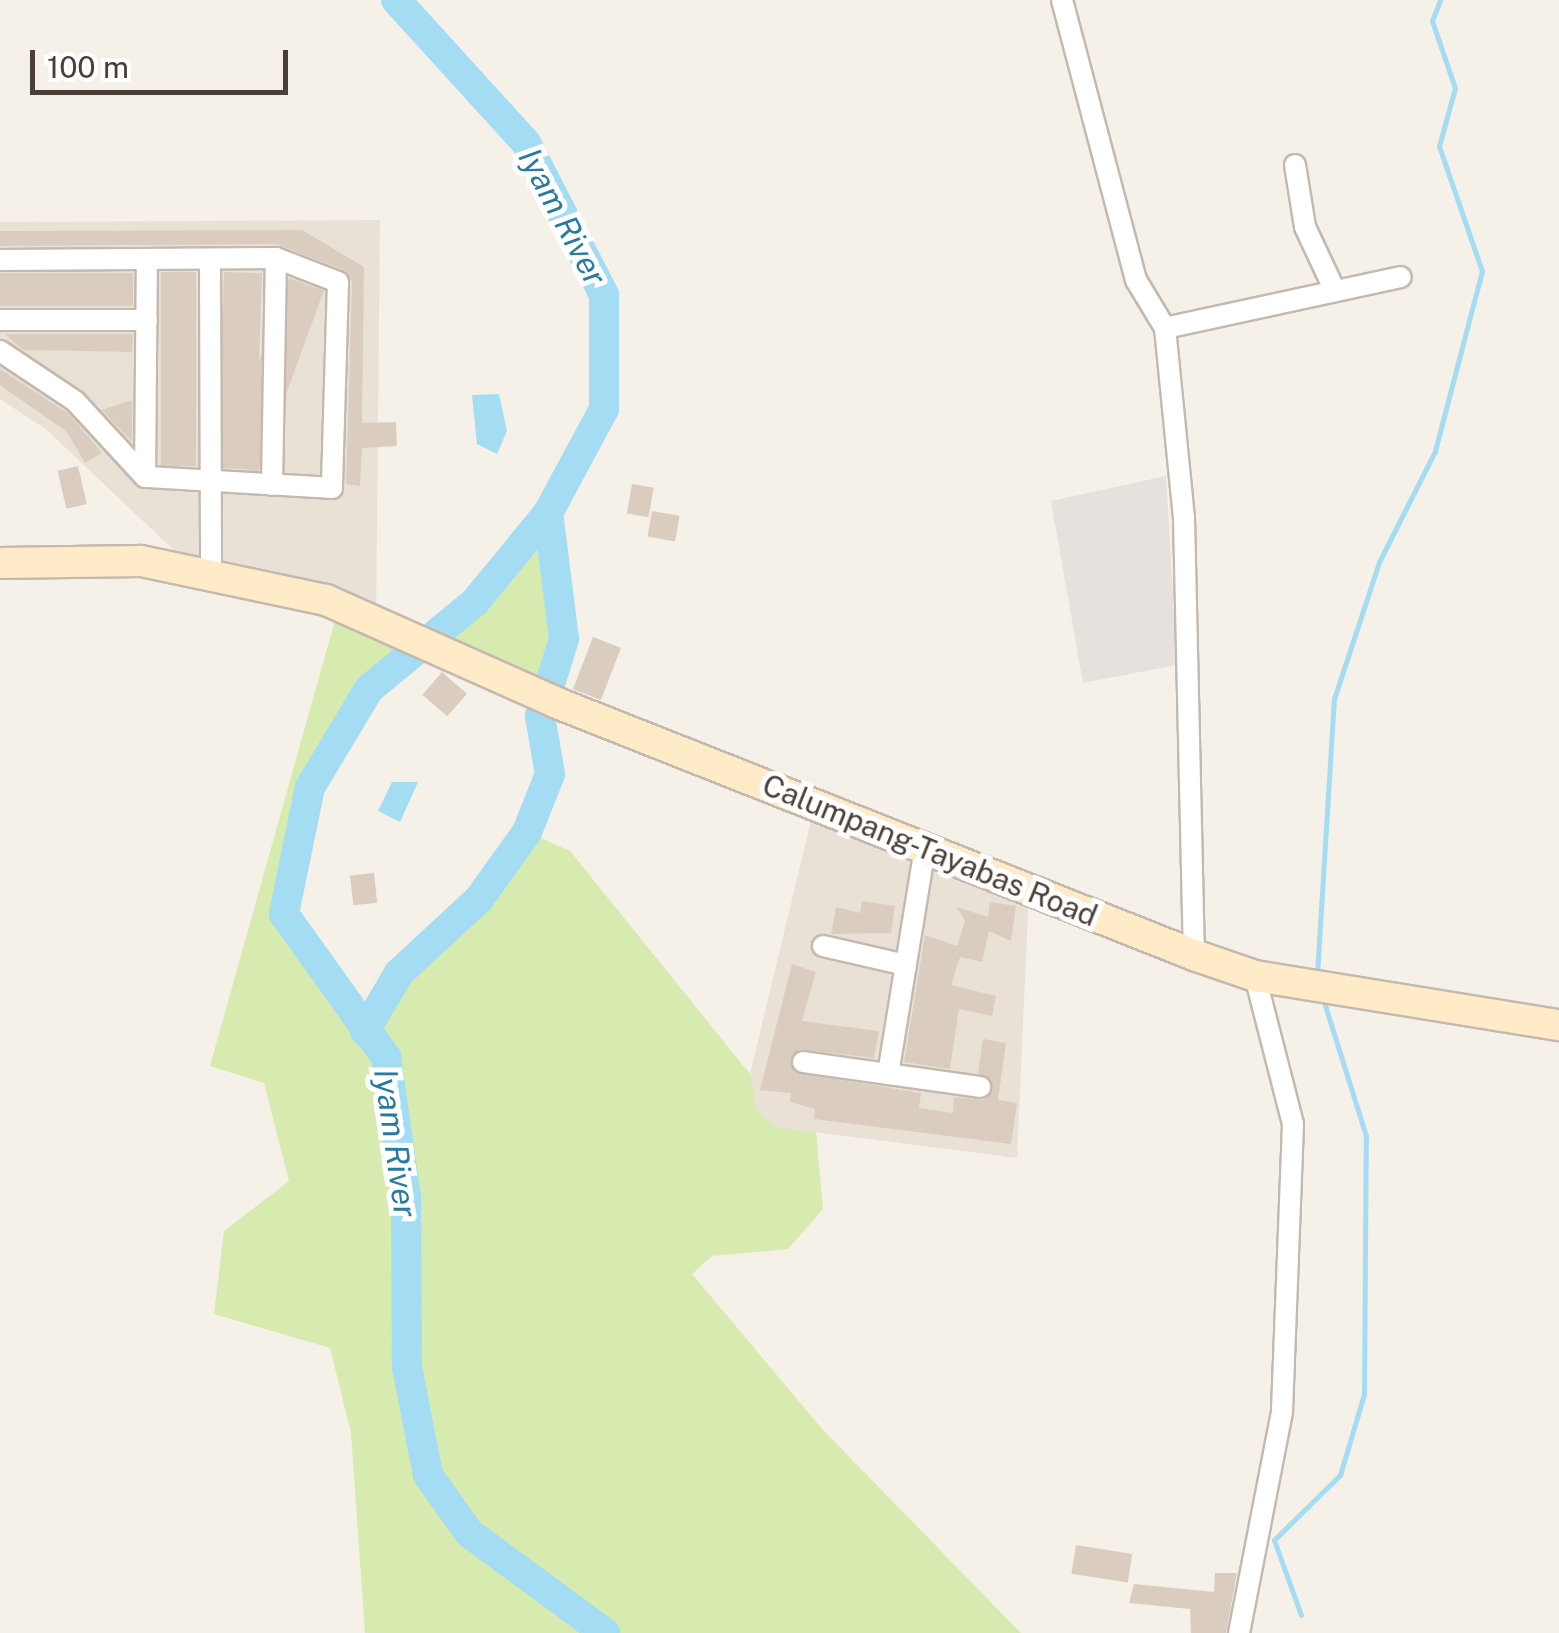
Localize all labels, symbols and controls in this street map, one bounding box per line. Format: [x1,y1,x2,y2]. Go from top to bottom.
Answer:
scale bar [35,30,292,92]
text: 100 m [47,49,129,85]
water label: Iyam River [510,142,614,292]
street label: Calumpang-Tayabas Road [757,766,1103,934]
water label: Iyam River [366,1066,424,1220]

